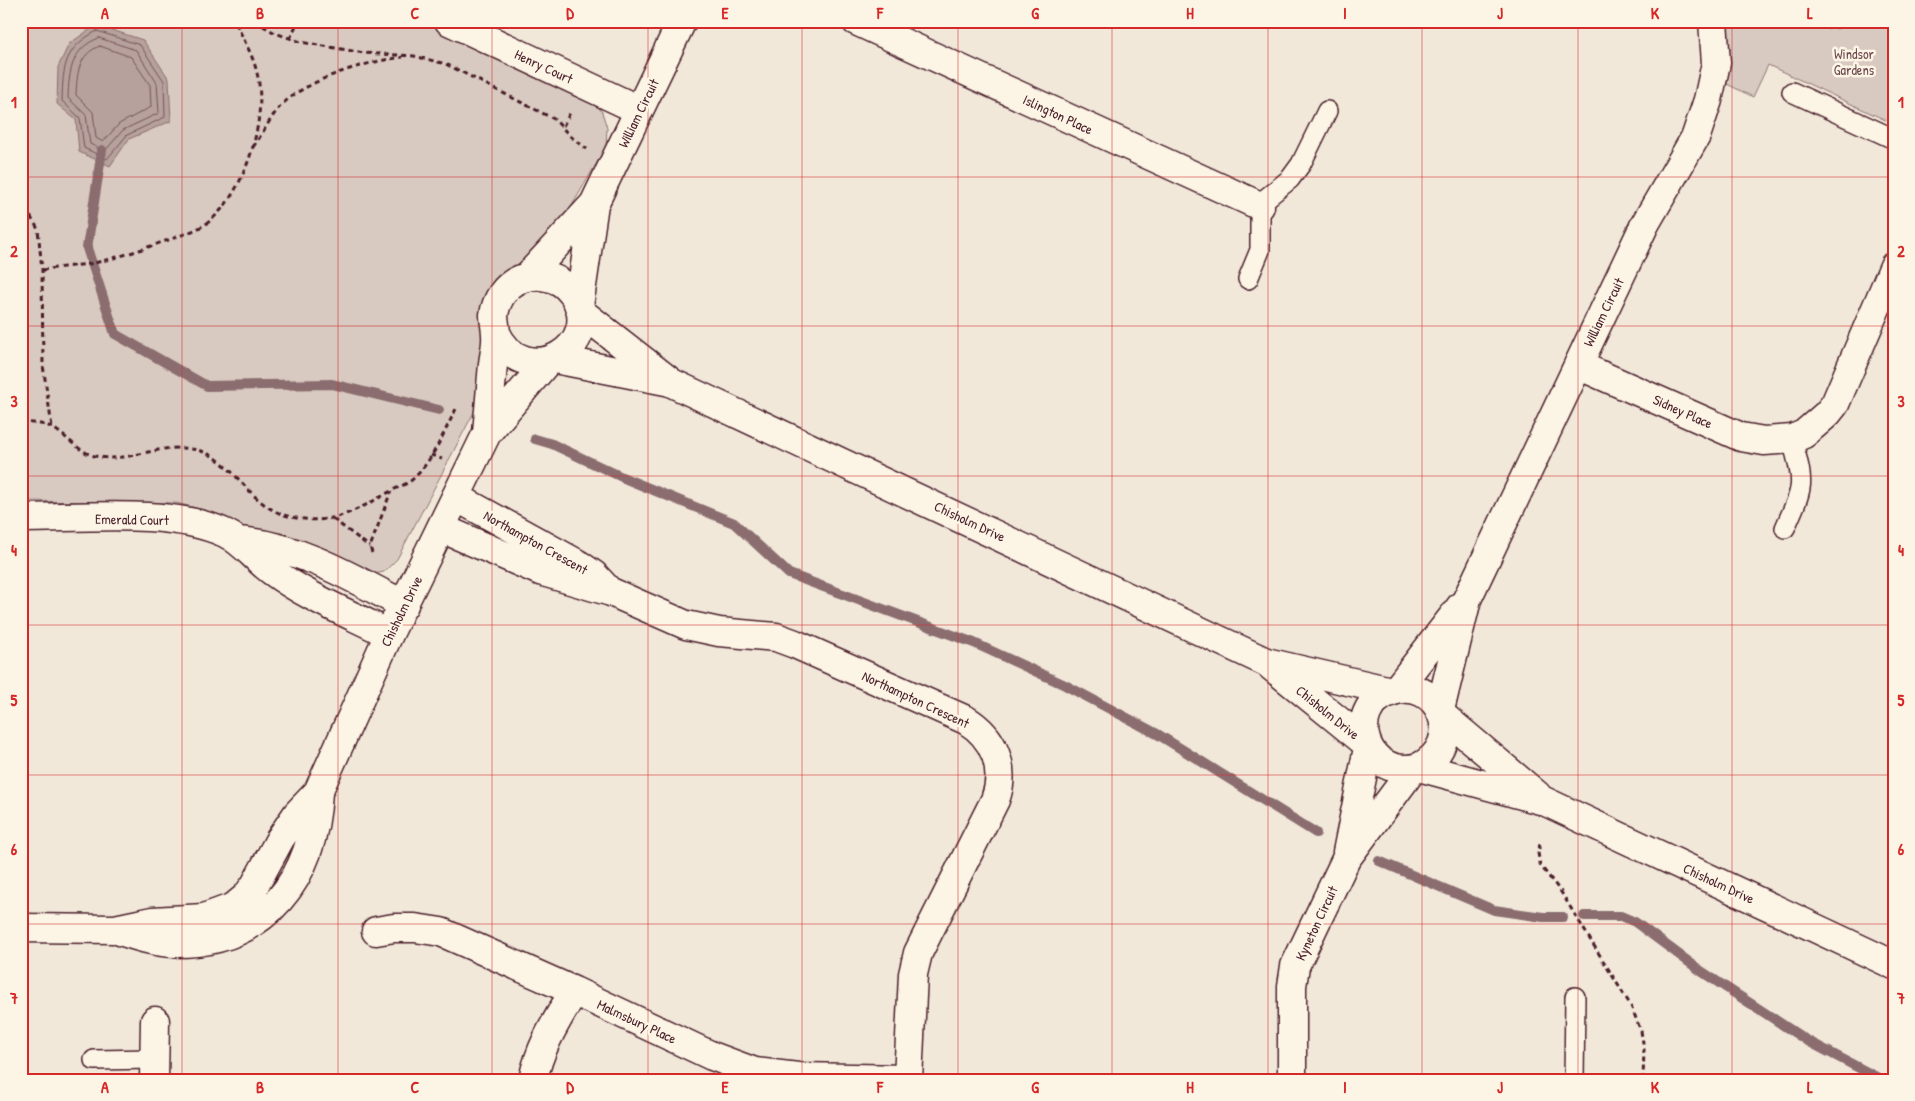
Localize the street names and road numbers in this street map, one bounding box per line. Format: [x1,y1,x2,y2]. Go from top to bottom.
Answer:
street label: Henry Court [511,44,576,89]
street label: William Circuit [613,75,663,151]
street label: Islington Place [1020,90,1096,140]
street label: William Circuit [1578,274,1628,350]
street label: Sidney Place [1650,390,1716,434]
street label: Chisholm Drive [931,496,1009,546]
street label: Northampton Crescent [480,505,592,579]
street label: Emerald Court [95,509,169,529]
street label: Chisholm Drive [376,572,426,650]
street label: Northampton Crescent [859,666,973,733]
street label: Chisholm Drive [1292,681,1364,744]
street label: Chisholm Drive [1680,858,1758,908]
street label: Kyneton Circuit [1290,882,1343,964]
street label: Malmsbury Place [594,994,680,1049]

